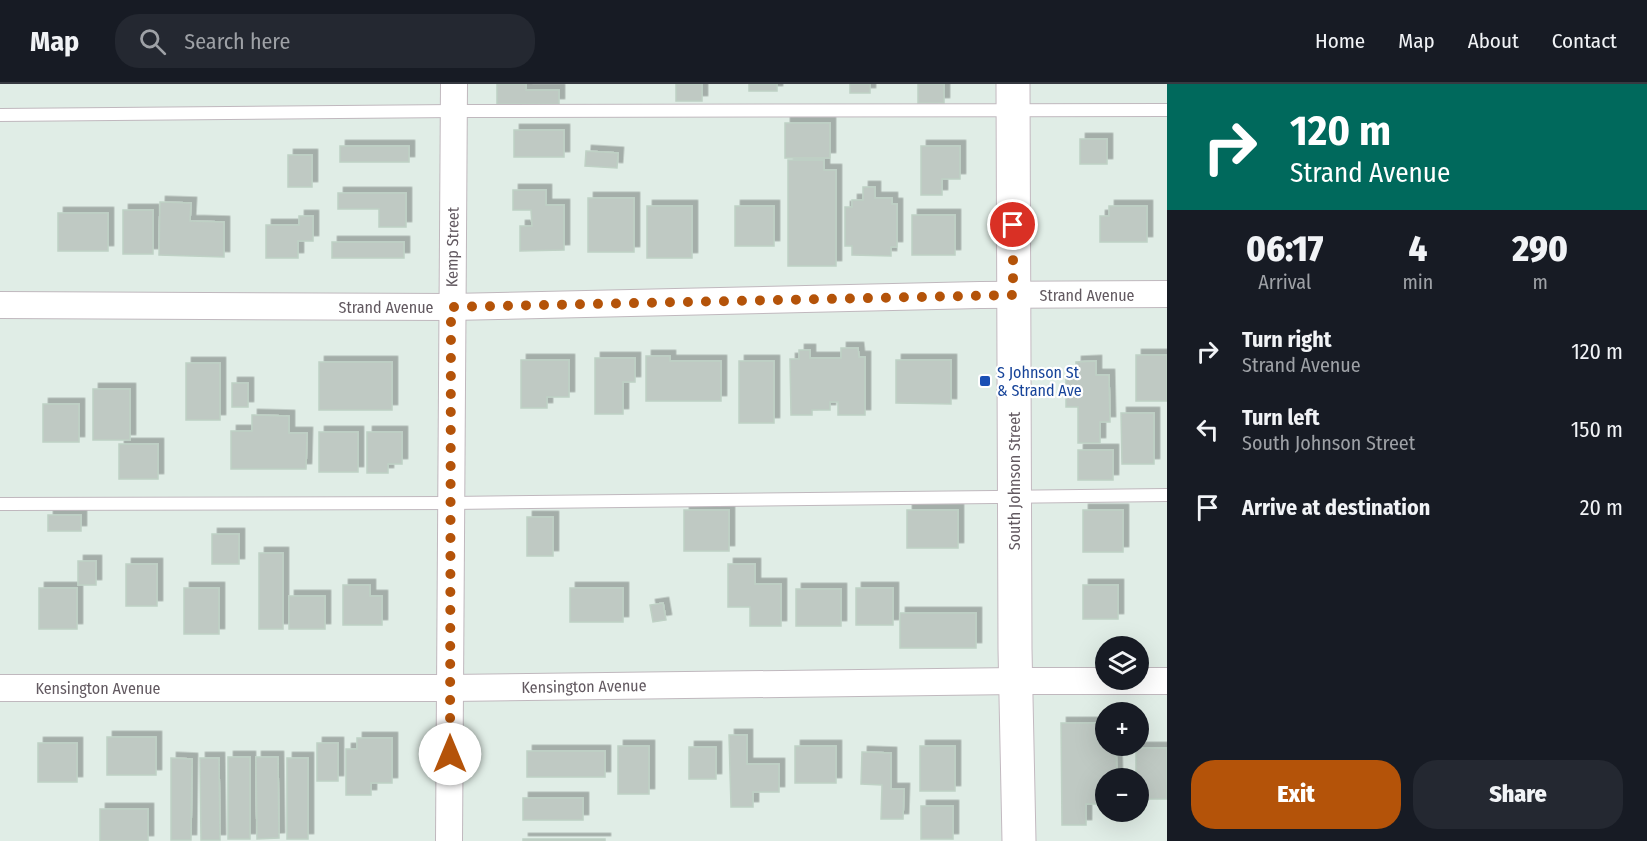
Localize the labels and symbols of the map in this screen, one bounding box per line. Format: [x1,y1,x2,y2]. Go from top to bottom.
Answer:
pin [987,199,1038,250]
street label: Kemp Street [442,206,463,287]
street label: Strand Avenue [1040,286,1135,305]
street label: Strand Avenue [339,298,434,317]
place label: S Johnson St & Strand Ave [997,363,1082,400]
marker: S Johnson St & Strand Ave [978,374,992,388]
street label: South Johnson Street [1005,411,1024,550]
street label: Kensington Avenue [521,676,647,697]
street label: Kensington Avenue [35,679,161,698]
position arrow [418,722,482,786]

